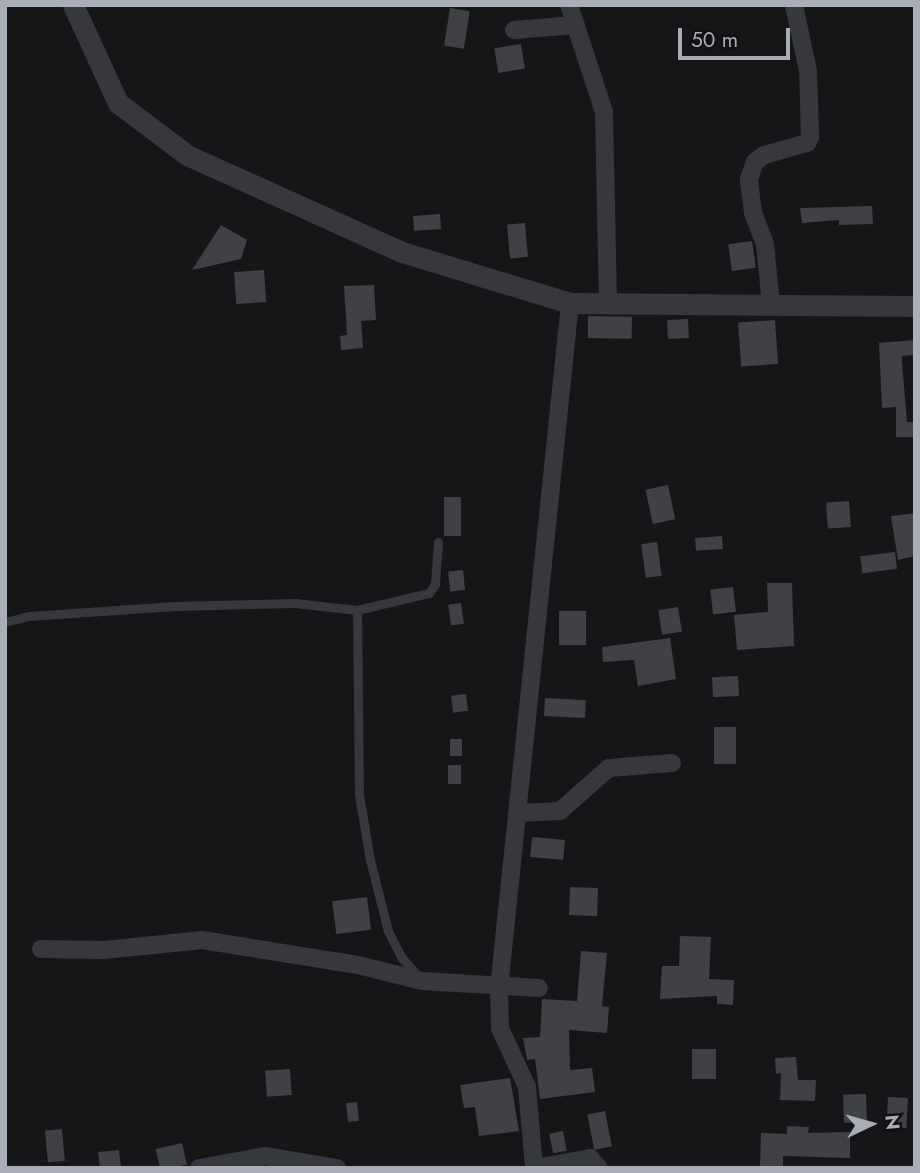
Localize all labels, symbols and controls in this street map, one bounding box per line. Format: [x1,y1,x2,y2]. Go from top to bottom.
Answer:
scale bar [682,14,794,58]
text: 50 m [691,25,738,55]
north arrow [836,1089,906,1159]
text: N [878,1113,907,1131]

